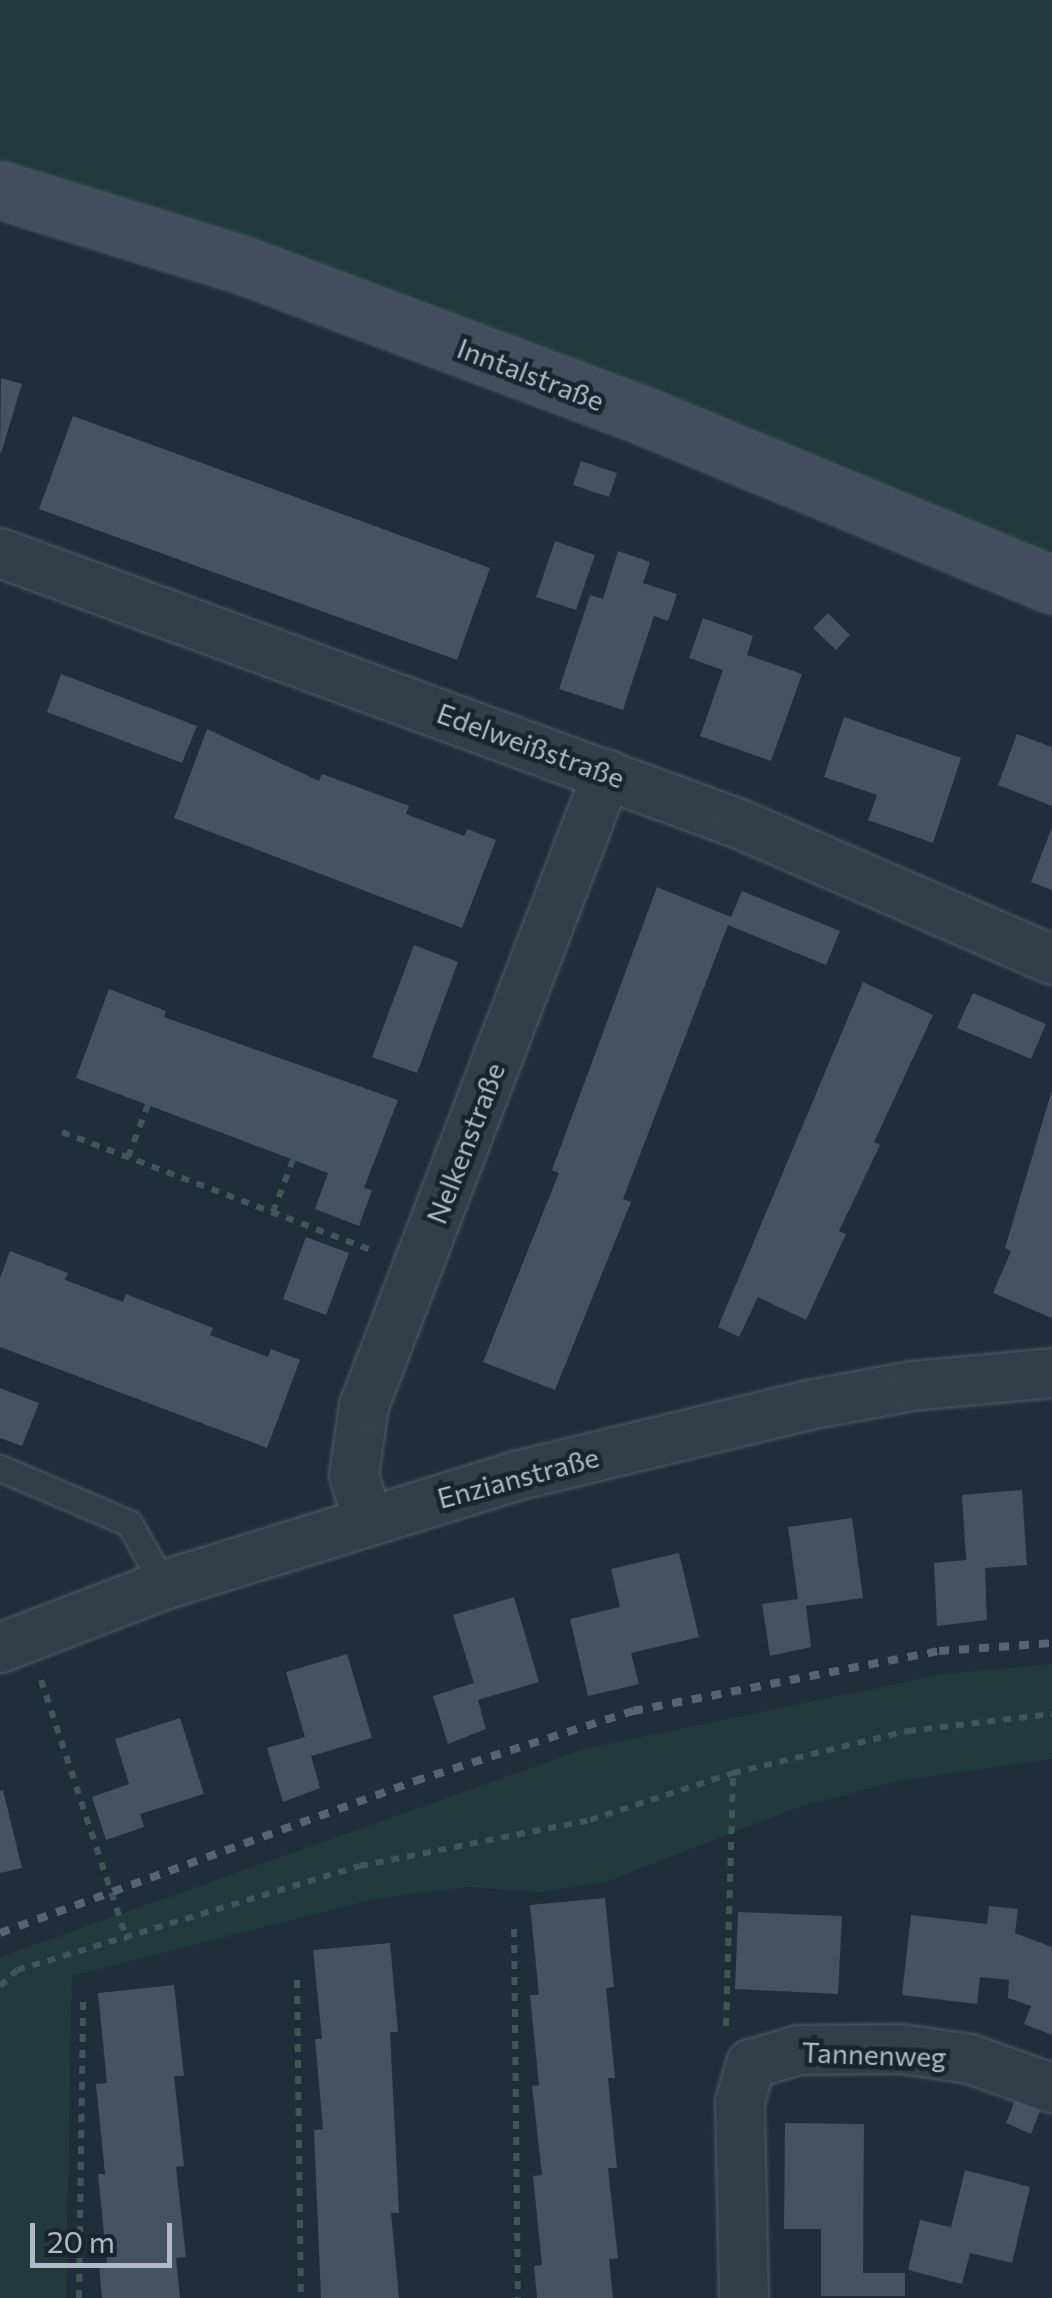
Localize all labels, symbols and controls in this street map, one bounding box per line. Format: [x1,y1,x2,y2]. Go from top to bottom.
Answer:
street label: Inntalstraße [453,331,609,417]
street label: Edelweißstraße [433,696,629,794]
street label: Nelkenstraße [419,1058,511,1228]
street label: Enzianstraße [434,1439,602,1515]
street label: Tannenweg [801,2035,947,2073]
scale bar [35,2203,178,2265]
text: 20 m [47,2222,115,2259]

